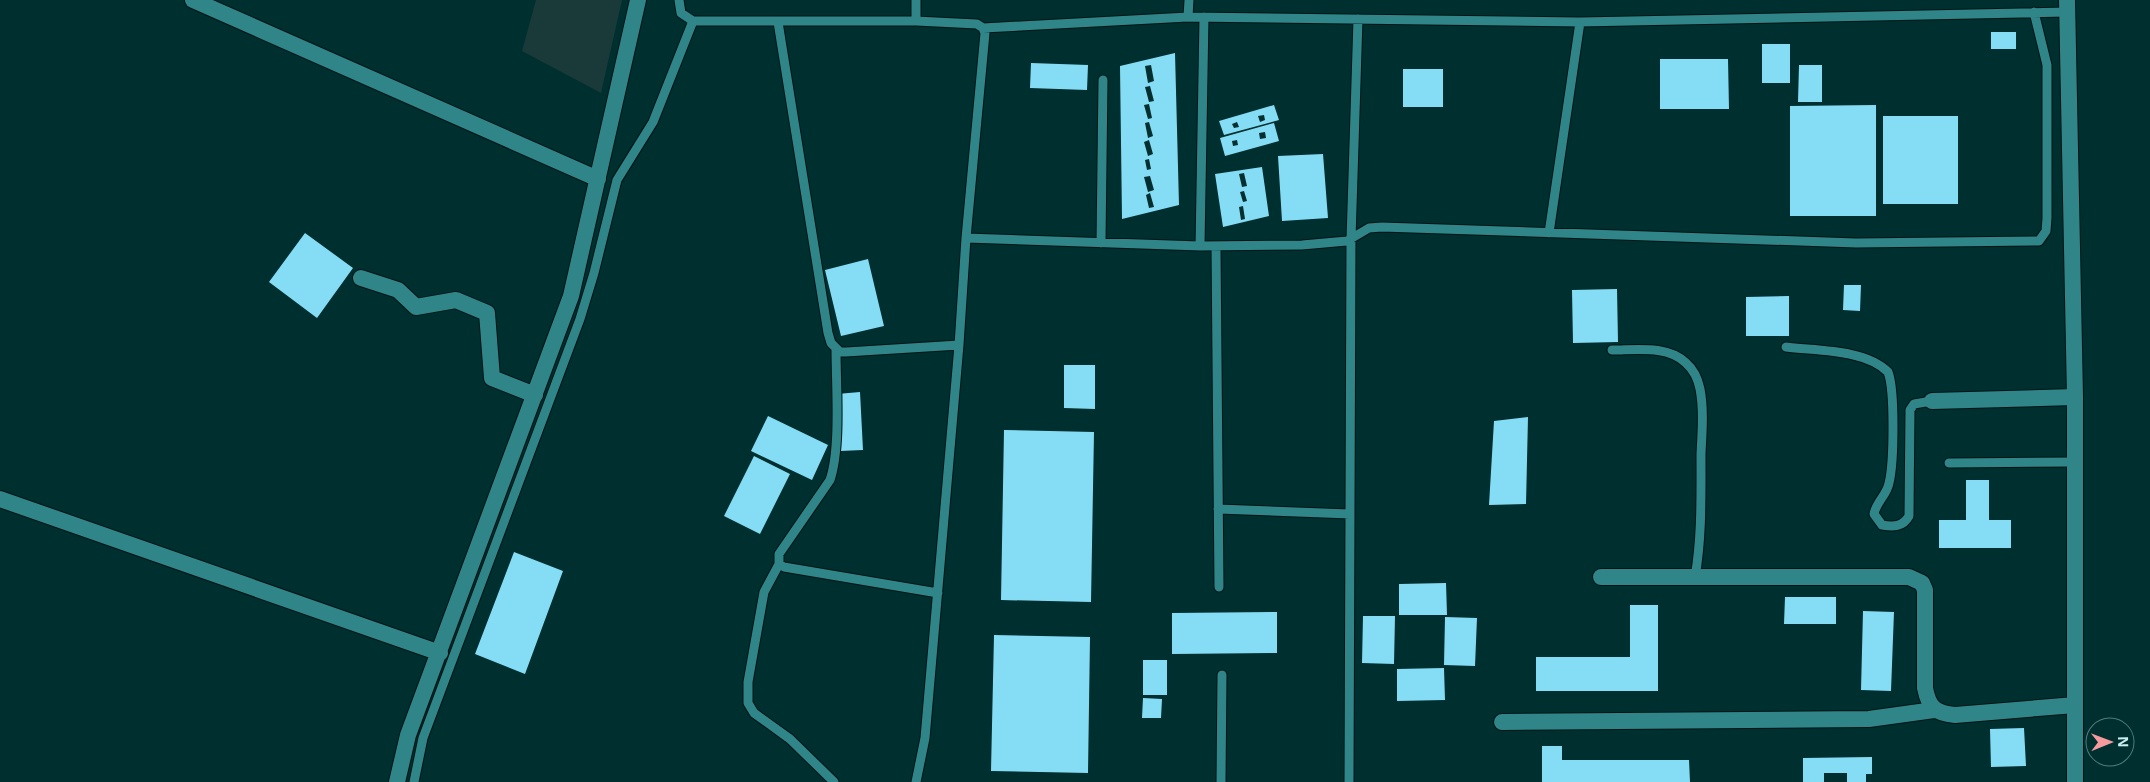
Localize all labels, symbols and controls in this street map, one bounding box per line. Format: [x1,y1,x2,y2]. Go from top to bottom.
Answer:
north arrow [2085,717,2135,767]
text: N [2114,736,2133,748]

